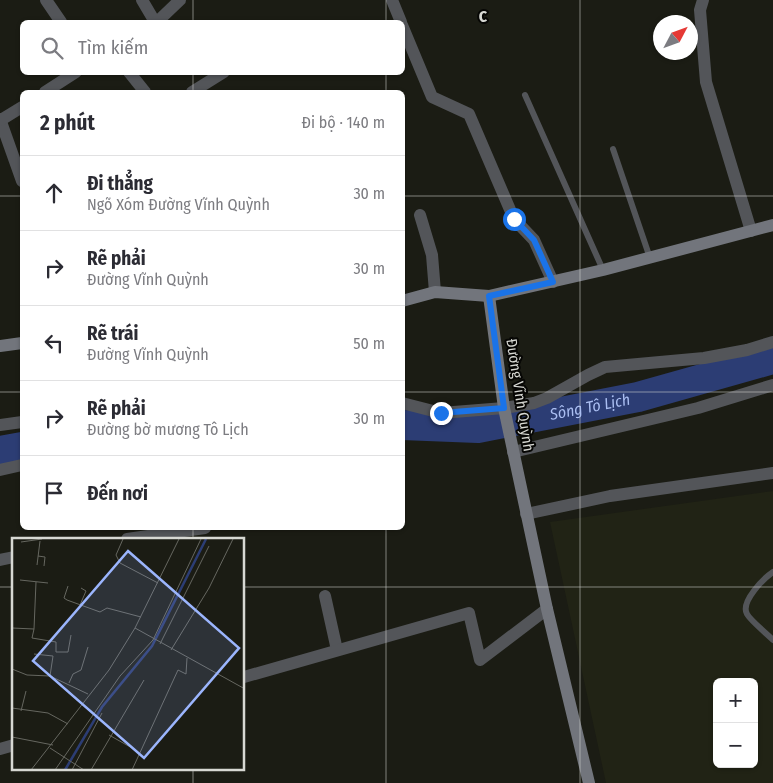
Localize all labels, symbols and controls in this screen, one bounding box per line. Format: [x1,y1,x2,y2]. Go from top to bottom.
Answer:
text: C [479,7,488,26]
north arrow [653,15,698,60]
search box [20,20,405,75]
icon: search [38,34,66,62]
text: Tìm kiếm [78,36,148,59]
text: 2 phút [40,110,95,136]
text: Đi bộ · 140 m [301,113,385,132]
text: Đi thẳng [87,172,153,195]
icon: ahead [40,179,68,207]
text: 30 m [353,184,385,203]
text: Ngõ Xóm Đường Vĩnh Quỳnh [87,195,270,214]
route start [503,208,526,231]
text: Rẽ phải [87,247,146,270]
icon: right [40,254,68,282]
text: 30 m [353,259,385,278]
text: Đường Vĩnh Quỳnh [87,270,209,289]
text: Rẽ trái [87,322,138,345]
icon: left [40,329,68,357]
text: 50 m [353,334,385,353]
street label: Đường Vĩnh Quỳnh [502,337,538,453]
text: Đường Vĩnh Quỳnh [87,345,209,364]
water label: Sông Tô Lịch [547,390,632,424]
text: Rẽ phải [87,397,146,420]
route end [430,402,453,425]
icon: right [40,404,68,432]
text: 30 m [353,409,385,428]
text: Đường bờ mương Tô Lịch [87,420,249,439]
icon: arrive [40,479,68,507]
text: Đến nơi [87,482,148,505]
inset map [12,538,245,770]
map controls [713,678,758,768]
button: + [713,678,758,723]
button: − [713,723,758,768]

